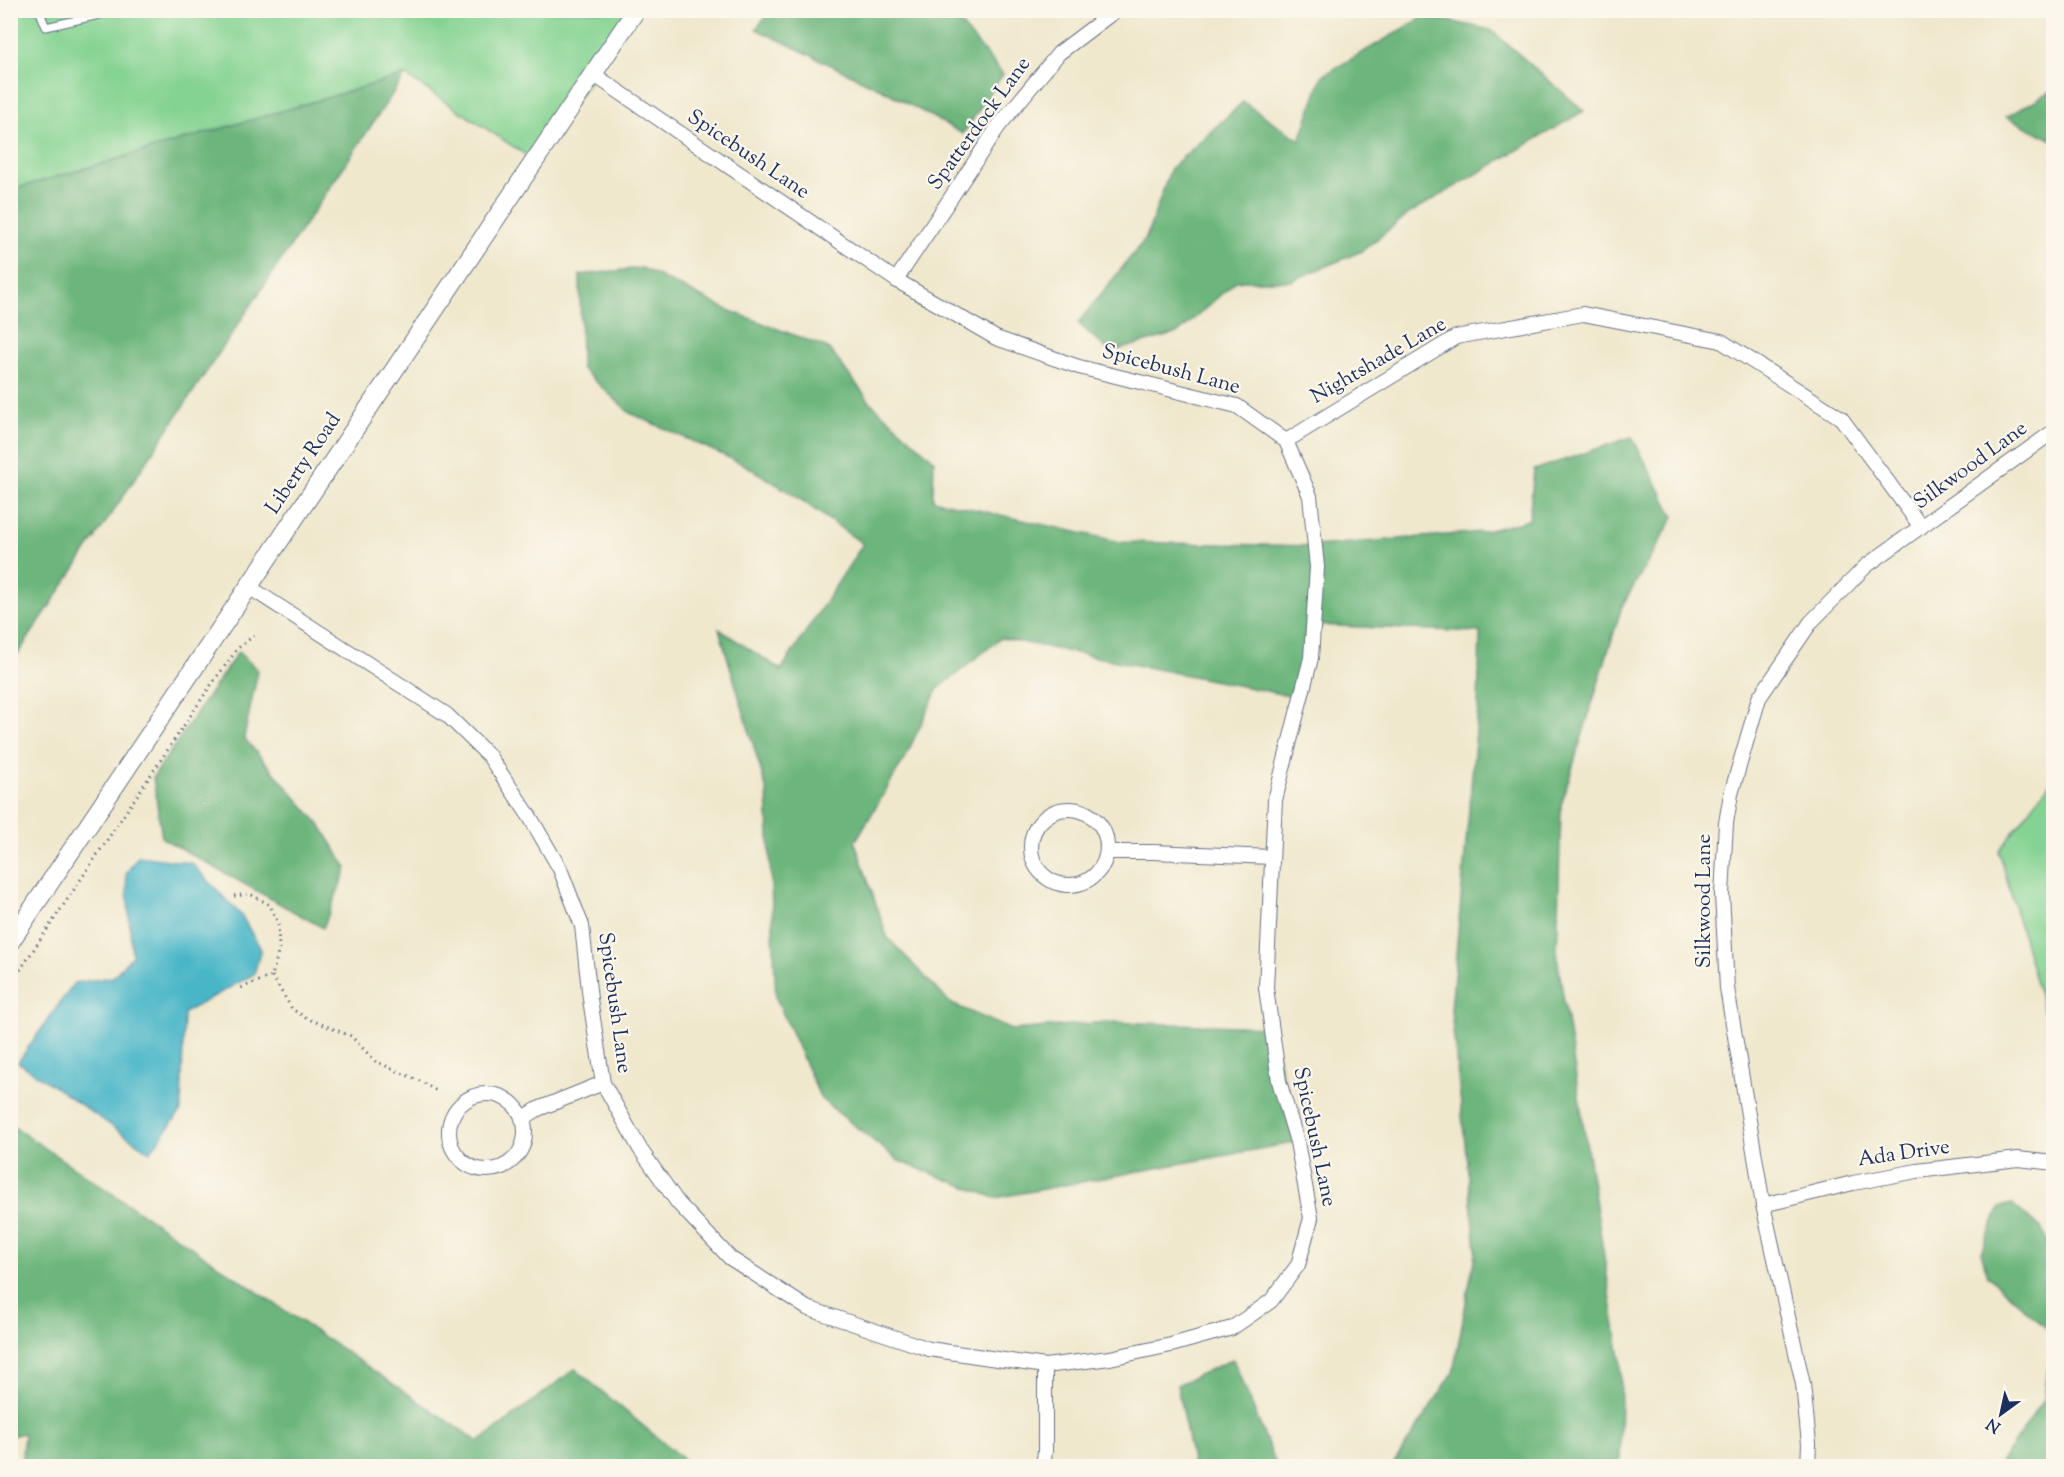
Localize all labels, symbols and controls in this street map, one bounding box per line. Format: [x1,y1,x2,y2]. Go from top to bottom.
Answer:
street label: Spatterdock Lane [921,51,1039,197]
street label: Spicebush Lane [681,103,815,207]
street label: Nightshade Lane [1306,310,1452,412]
street label: Spicebush Lane [1098,337,1244,403]
street label: Liberty Road [259,407,349,521]
street label: Silkwood Lane [1908,414,2034,518]
street label: Silkwood Lane [1690,834,1720,968]
street label: Spicebush Lane [589,931,639,1075]
street label: Spicebush Lane [1285,1064,1343,1210]
street label: Ada Drive [1856,1133,1952,1175]
north arrow [1971,1384,2031,1444]
text: N [1982,1411,2006,1438]

